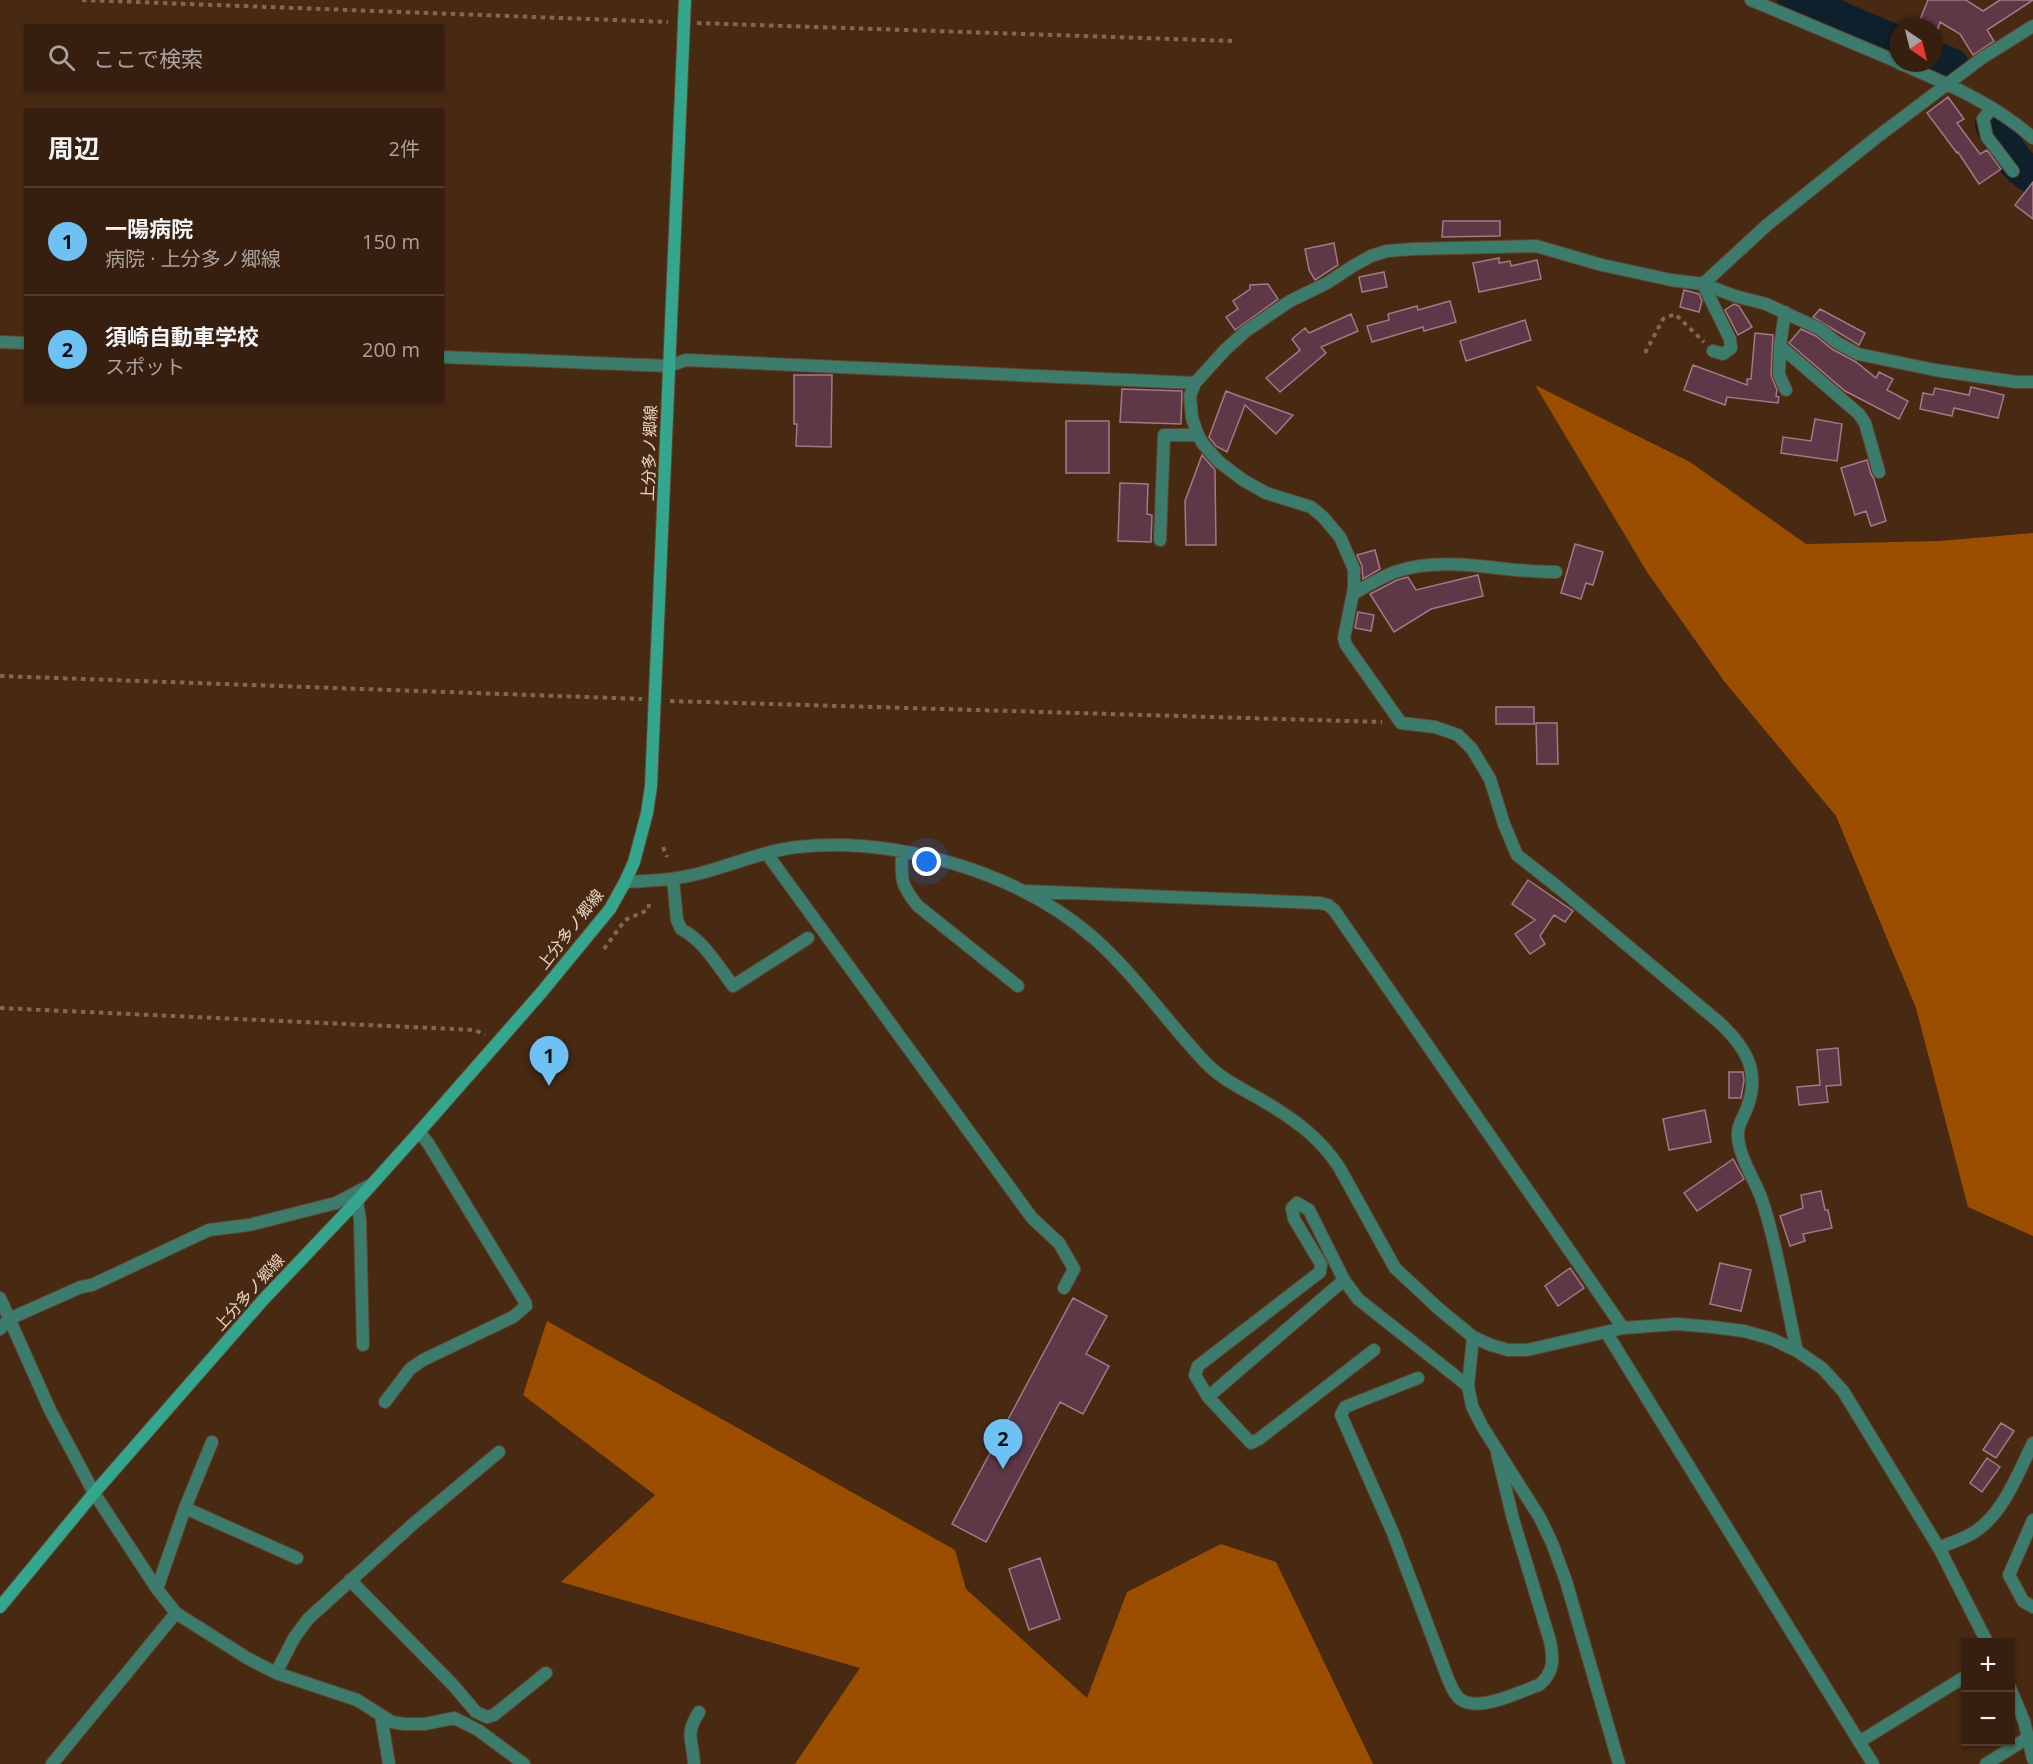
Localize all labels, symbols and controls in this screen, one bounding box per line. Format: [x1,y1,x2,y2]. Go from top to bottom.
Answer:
north arrow [1889,18,1943,72]
search box [24,24,444,90]
icon: search [45,41,78,74]
text: ここで検索 [93,43,203,73]
text: 周辺 [48,130,100,166]
text: 2件 [389,135,420,162]
text: 一陽病院 [105,213,193,243]
text: 1 [62,228,73,255]
text: 150 m [362,228,420,255]
text: 病院 · 上分多ノ郷線 [105,245,281,272]
text: 須崎自動車学校 [105,321,259,351]
text: 2 [62,336,73,363]
text: 200 m [362,336,420,363]
text: スポット [105,353,185,380]
street label: 上分多ノ郷線 [636,405,662,501]
your location [912,847,941,876]
street label: 上分多ノ郷線 [532,884,608,974]
pin: 1 [530,1036,568,1086]
street label: 上分多ノ郷線 [209,1249,289,1335]
pin: 2 [984,1420,1022,1469]
map controls [1961,1638,2015,1746]
button: + [1961,1638,2015,1692]
button: − [1961,1692,2015,1746]

